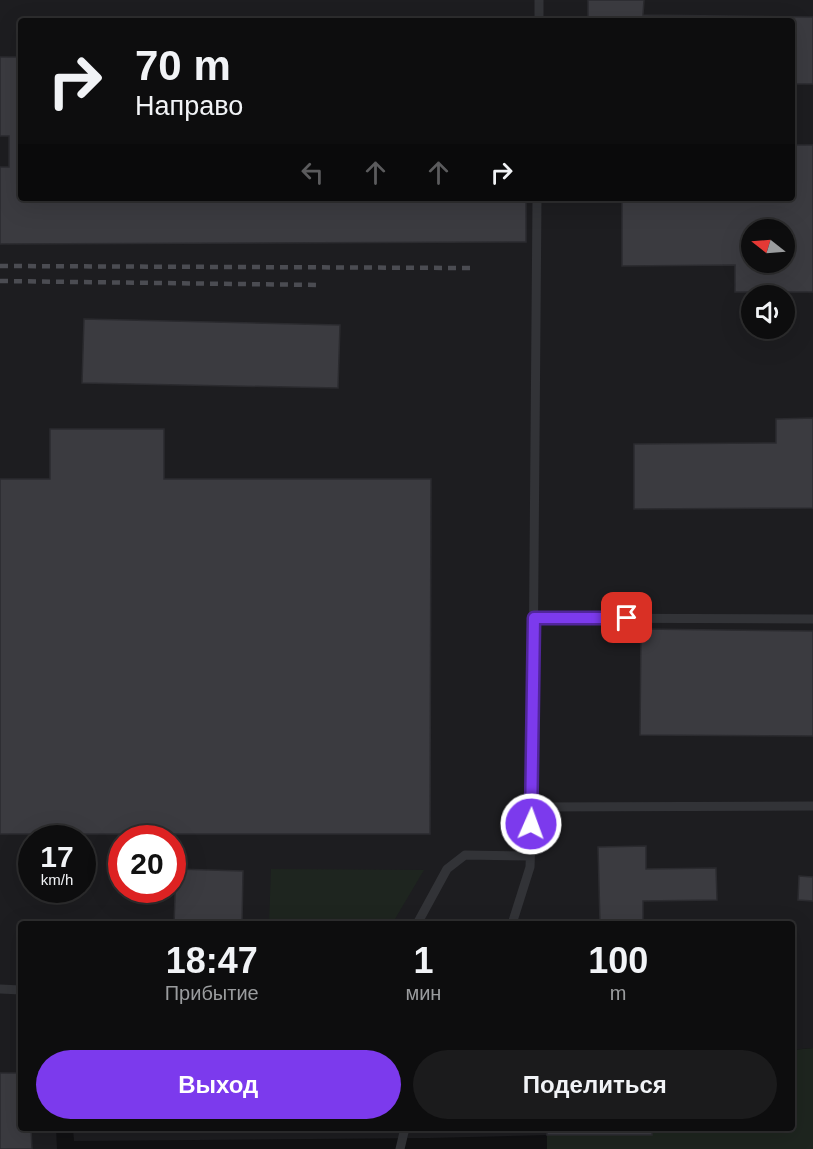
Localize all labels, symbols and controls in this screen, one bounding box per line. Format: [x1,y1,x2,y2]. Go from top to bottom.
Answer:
icon: right [36,42,114,120]
text: 70 m [135,42,231,89]
text: Направо [135,91,243,121]
icon: left [296,156,329,189]
icon: ahead [359,156,392,189]
icon: ahead [422,156,455,189]
icon: right [485,156,518,189]
north arrow [741,219,795,273]
map controls [741,219,795,339]
button: sound [741,285,795,339]
pin [601,592,652,643]
icon: arrive [610,601,643,634]
position arrow [499,792,563,856]
speed limit sign: 20 [108,825,186,903]
text: 17 [40,840,74,873]
text: km/h [41,871,73,888]
text: 18:47 [166,940,258,981]
text: 1 [413,940,433,981]
text: 100 [588,940,648,981]
text: Прибытие [165,982,259,1004]
text: мин [405,982,441,1004]
text: m [610,982,627,1004]
button: Выход [36,1050,401,1119]
button: Поделиться [413,1050,777,1119]

